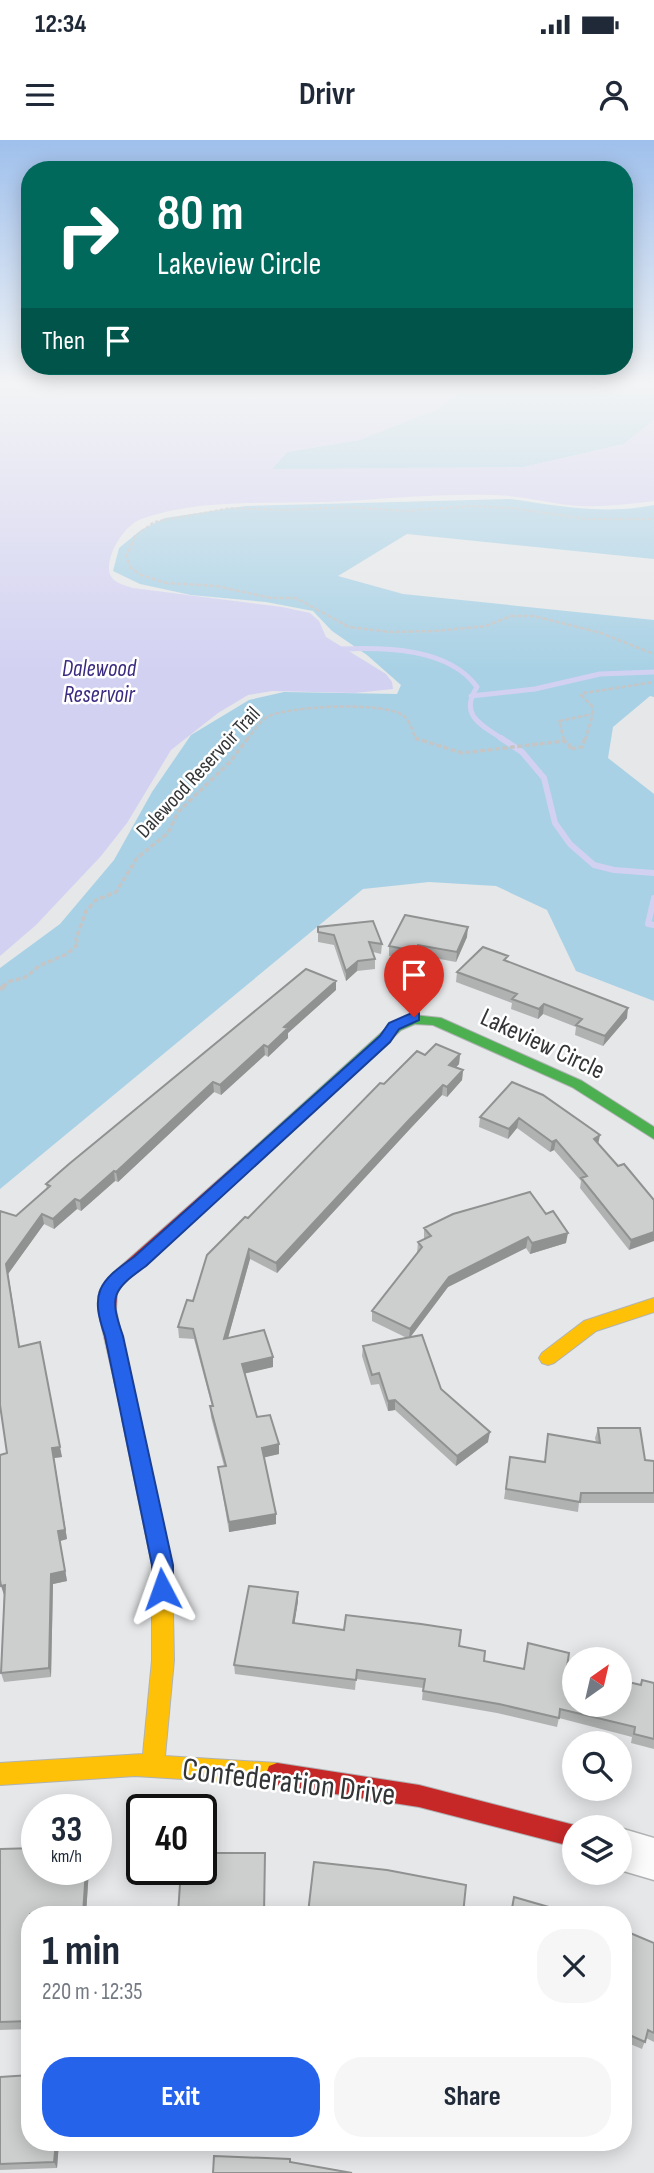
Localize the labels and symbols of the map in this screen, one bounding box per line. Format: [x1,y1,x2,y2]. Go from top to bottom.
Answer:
water label: Dalewood Reservoir [62,655,137,709]
street label: Dalewood Reservoir Trail [131,702,266,843]
pin [384,945,444,1017]
street label: Lakeview Circle [475,1002,609,1087]
position arrow [125,1552,199,1626]
north arrow [562,1647,632,1717]
street label: Confederation Drive [180,1750,398,1815]
speed limit sign: 40 [126,1794,217,1885]

